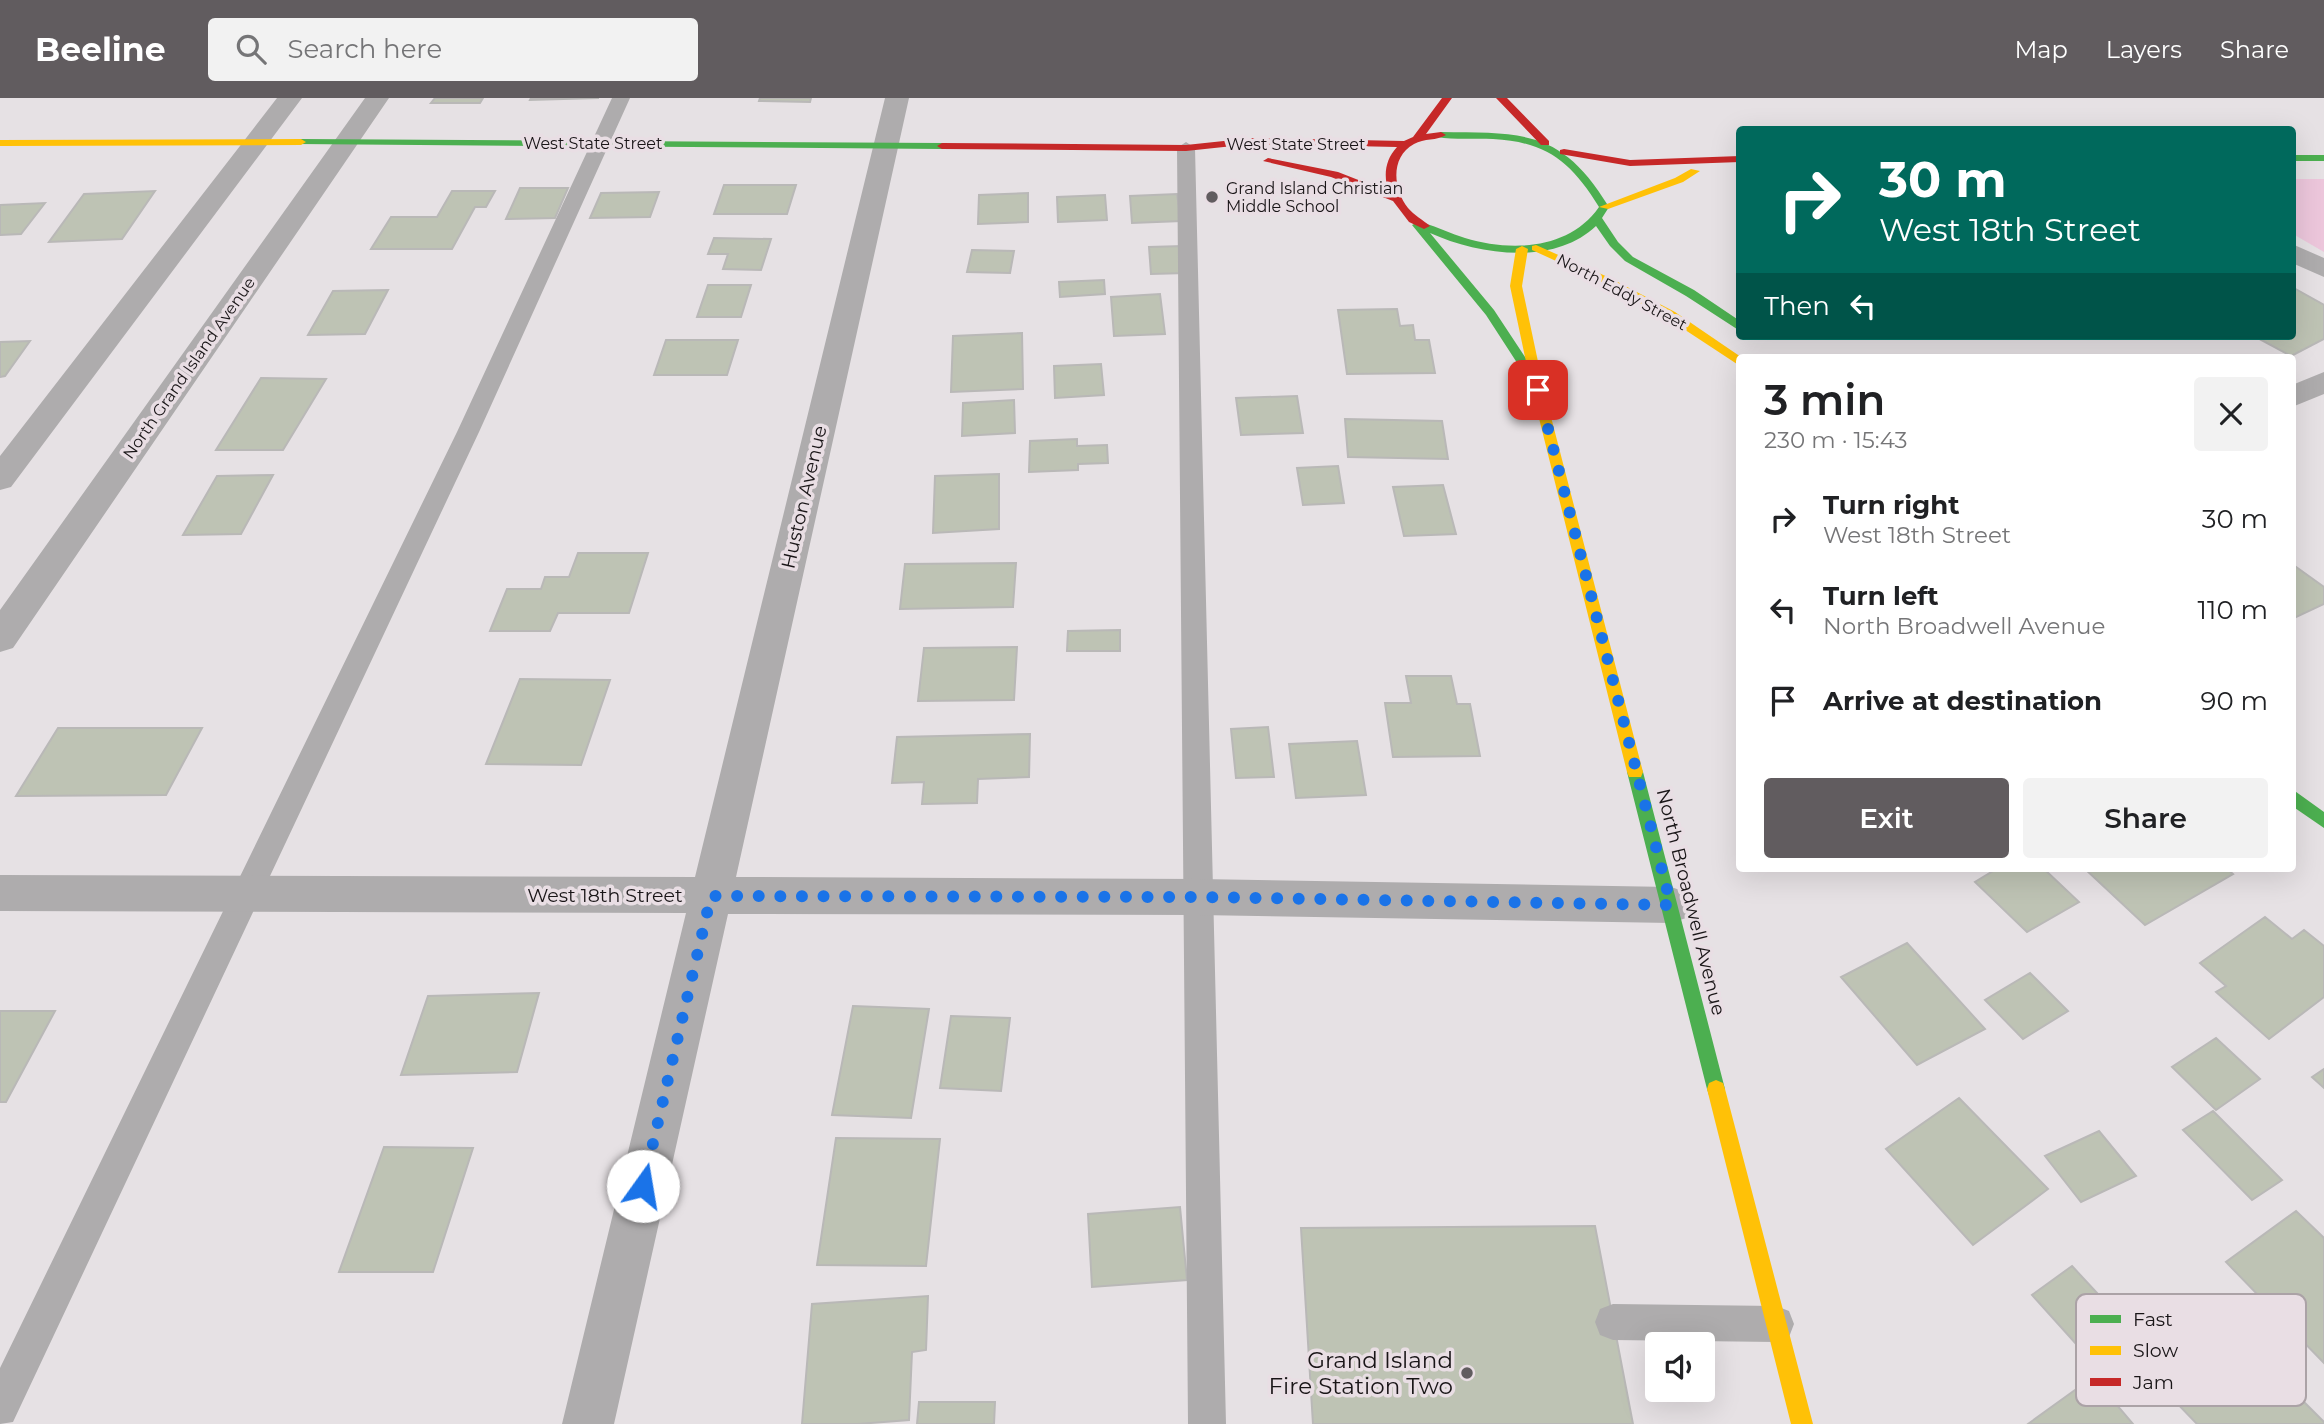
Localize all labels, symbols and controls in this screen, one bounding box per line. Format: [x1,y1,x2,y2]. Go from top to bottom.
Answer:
search box [208,18,698,81]
text: Beeline [35,29,166,69]
icon: search [232,30,270,68]
text: Search here [288,33,442,65]
text: Map [2014,35,2068,64]
text: Layers [2106,35,2182,64]
text: Share [2220,35,2289,64]
street label: West State Street [524,134,663,153]
street label: West State Street [1227,135,1366,154]
text: 30 m [1879,150,2007,209]
icon: right [1764,154,1855,245]
place label: Grand Island Christian Middle School [1226,179,1403,216]
marker: Grand Island Christian Middle School [1204,189,1220,205]
text: West 18th Street [1879,210,2141,249]
street label: North Eddy Street [1554,250,1691,335]
street label: North Grand Island Avenue [119,274,259,462]
icon: left [1844,287,1882,325]
text: Then [1764,290,1830,322]
pin [1508,360,1568,420]
icon: arrive [1519,371,1557,409]
text: 3 min [1764,374,1885,426]
button: close [2194,377,2268,451]
street label: Huston Avenue [776,423,832,571]
text: 230 m · 15:43 [1764,426,1908,454]
text: Turn right [1823,489,1959,521]
icon: right [1764,500,1802,538]
text: 30 m [2202,503,2268,535]
text: West 18th Street [1823,521,2011,549]
text: Turn left [1823,580,1939,612]
icon: left [1764,591,1802,629]
text: 110 m [2198,594,2268,626]
text: North Broadwell Avenue [1823,612,2105,640]
icon: arrive [1764,682,1802,720]
text: Arrive at destination [1823,685,2102,717]
text: 90 m [2201,685,2268,717]
button: Exit [1764,778,2009,858]
button: Share [2023,778,2268,858]
street label: North Broadwell Avenue [1652,786,1730,1018]
street label: West 18th Street [527,884,683,907]
position arrow [606,1149,680,1223]
legend [2076,1294,2306,1406]
text: Fast [2133,1308,2173,1331]
map controls [1645,1332,1715,1402]
button: sound [1645,1332,1715,1402]
text: Slow [2133,1339,2178,1362]
place label: Grand Island Fire Station Two [1269,1346,1453,1400]
marker: Grand Island Fire Station Two [1459,1365,1475,1381]
text: Jam [2132,1371,2174,1394]

